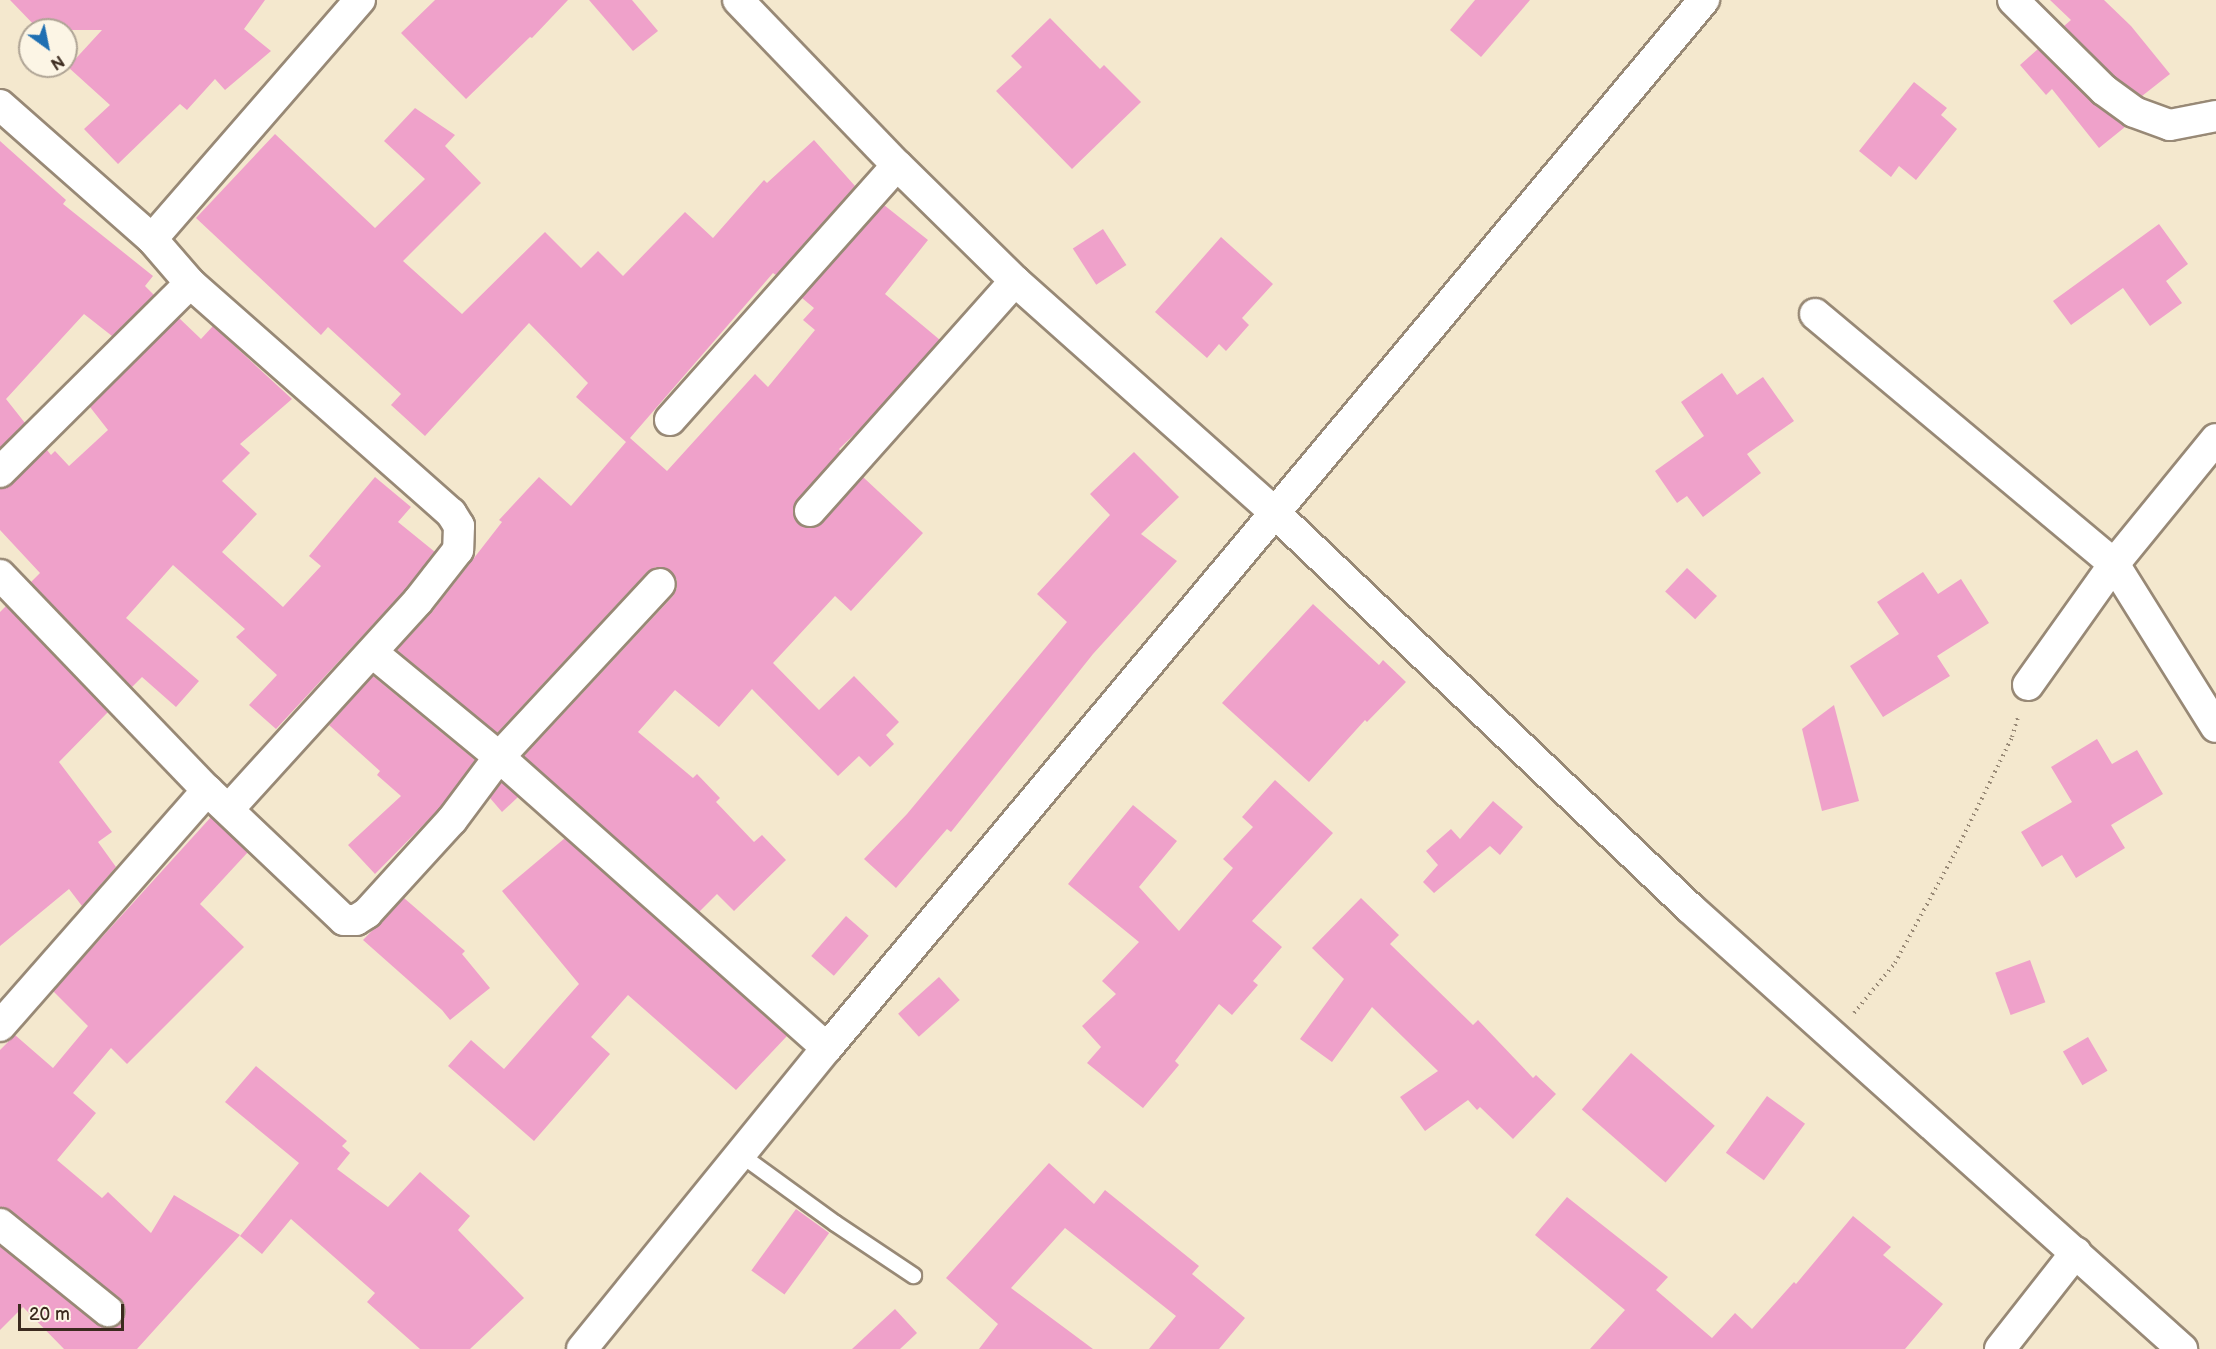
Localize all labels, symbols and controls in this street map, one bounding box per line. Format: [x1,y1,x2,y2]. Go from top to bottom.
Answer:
north arrow [18,18,78,78]
text: N [47,51,67,73]
scale bar [21,1292,128,1330]
text: 20 m [29,1304,70,1325]

